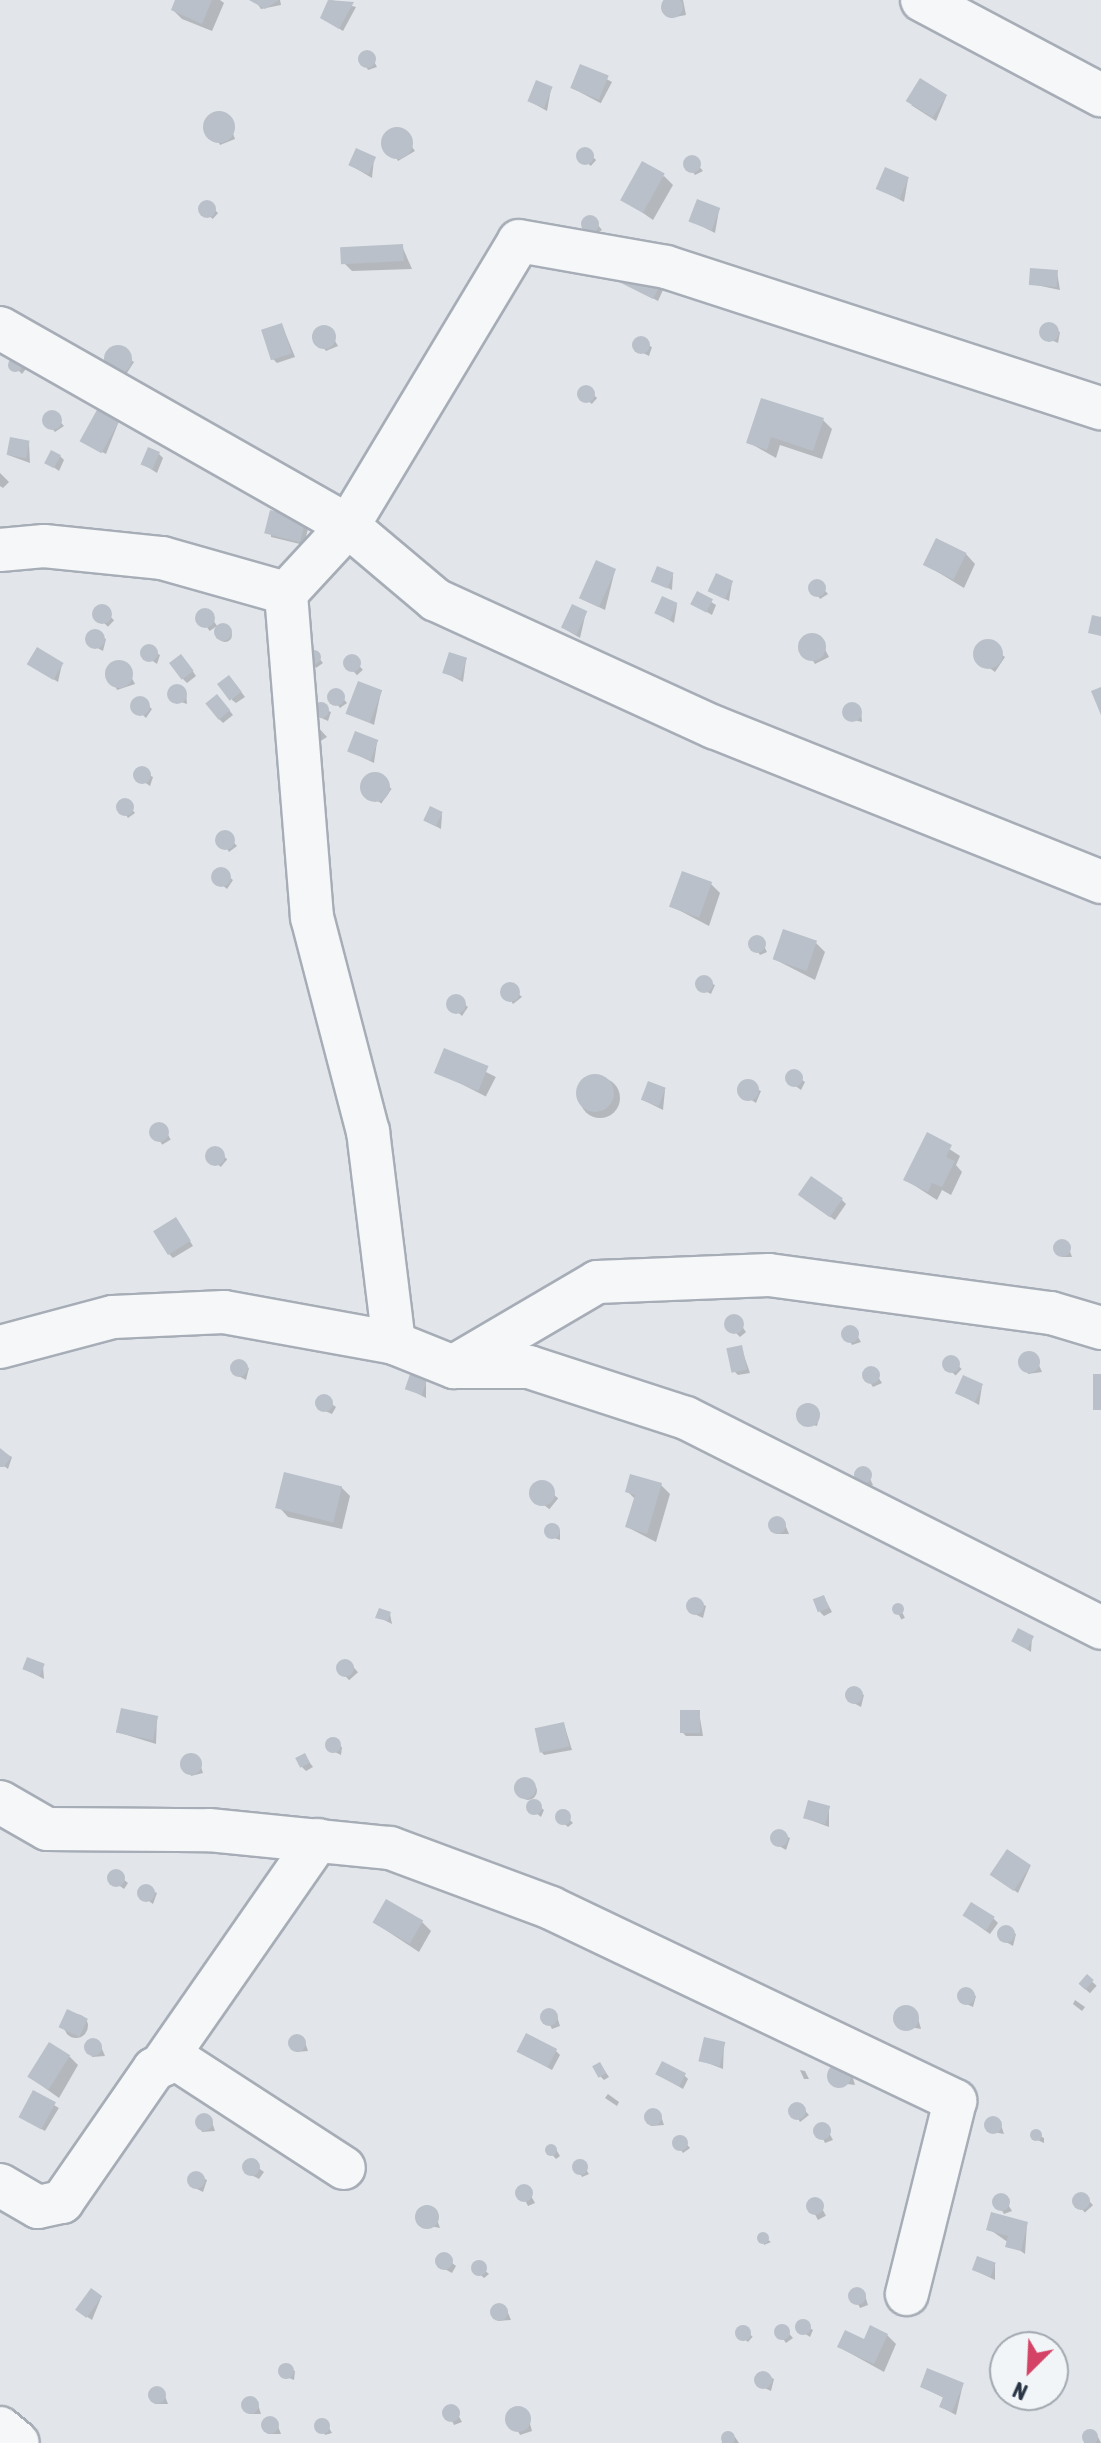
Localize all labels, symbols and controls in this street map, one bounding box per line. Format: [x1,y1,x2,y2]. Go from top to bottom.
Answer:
north arrow [989,2331,1069,2411]
text: N [1009,2377,1031,2406]

